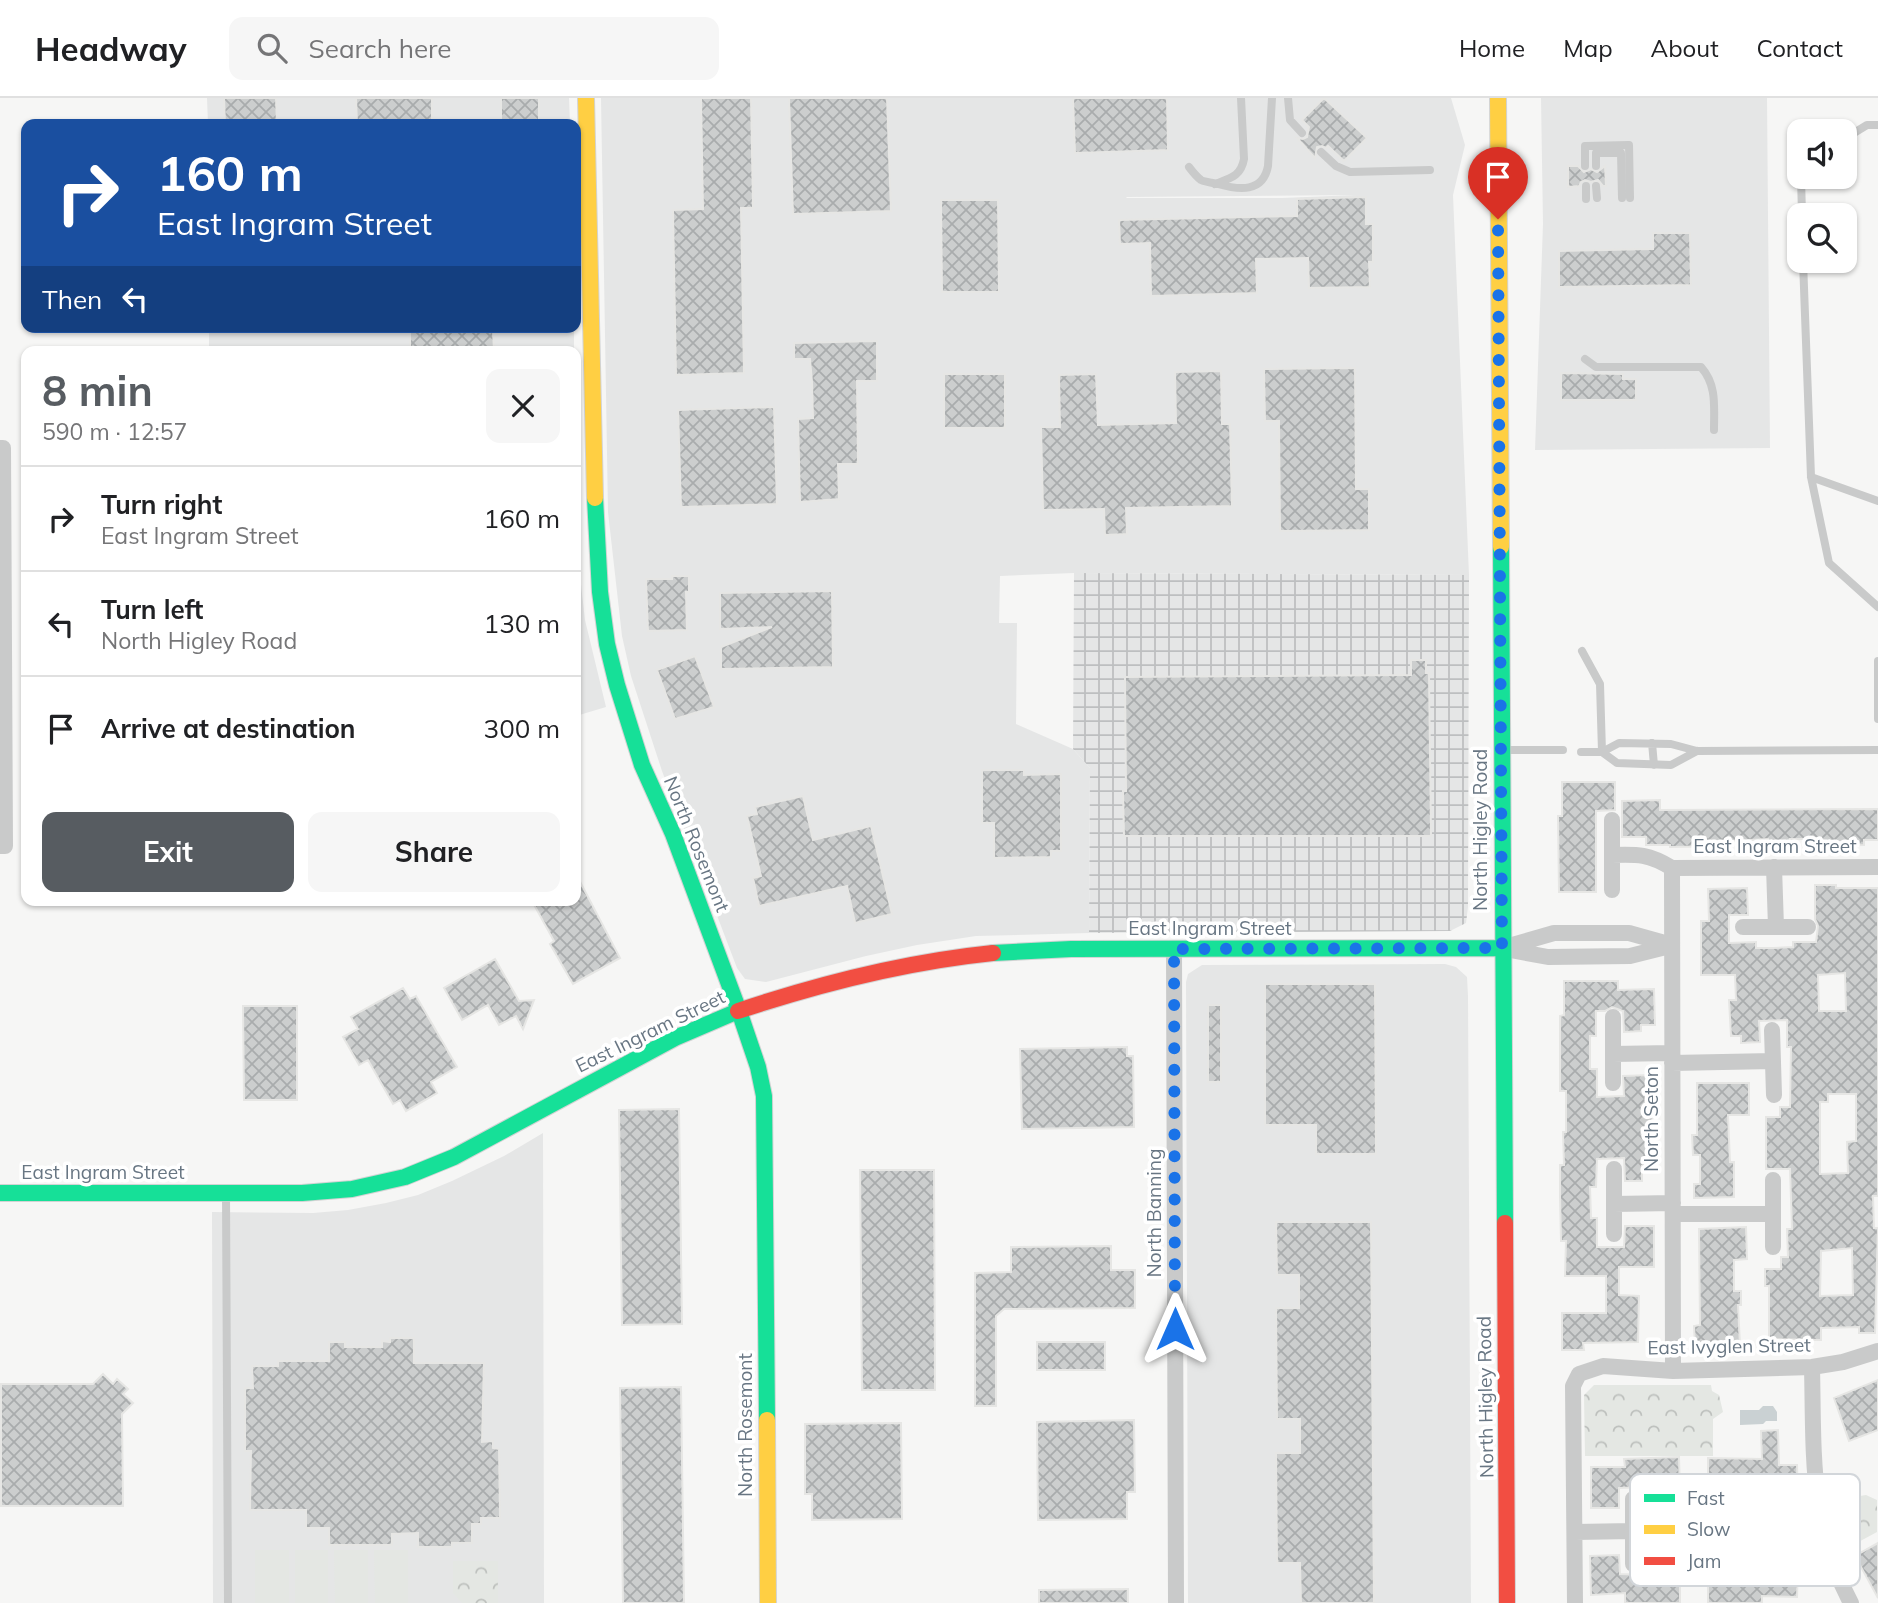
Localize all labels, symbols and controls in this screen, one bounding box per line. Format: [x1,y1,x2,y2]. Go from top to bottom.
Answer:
search box [229,17,719,80]
text: Headway [35,28,187,69]
icon: search [253,29,291,67]
text: Search here [309,32,451,65]
text: Home [1459,33,1525,63]
text: Map [1563,33,1613,63]
text: About [1651,33,1719,63]
text: Contact [1757,33,1843,63]
map controls [1787,119,1857,273]
button: sound [1787,119,1857,189]
text: 160 m [157,142,303,203]
icon: right [42,147,133,238]
pin [1468,147,1528,219]
icon: arrive [1479,158,1517,196]
text: East Ingram Street [157,203,432,243]
button: search [1787,203,1857,273]
icon: left [116,280,154,318]
text: Then [42,283,102,316]
text: 8 min [42,364,153,417]
button: close [486,369,560,443]
text: 590 m · 12:57 [42,417,187,446]
text: Turn right [101,488,222,521]
icon: right [42,500,80,538]
text: 160 m [484,502,560,535]
text: East Ingram Street [101,521,299,550]
text: Turn left [101,593,203,626]
icon: left [42,605,80,643]
text: 130 m [484,607,560,640]
text: North Higley Road [101,626,297,655]
icon: arrive [42,710,80,748]
text: Arrive at destination [101,712,356,745]
text: 300 m [484,712,560,745]
street label: North Higley Road [1468,749,1492,911]
street label: North Rosemont [659,773,735,916]
button: Exit [42,812,294,892]
button: Share [308,812,560,892]
street label: East Ingram Street [1693,834,1857,858]
street label: East Ingram Street [1128,916,1292,940]
street label: East Ingram Street [571,984,729,1078]
street label: North Seton [1639,1066,1663,1172]
street label: North Banning [1142,1149,1166,1277]
street label: East Ingram Street [21,1160,185,1184]
position arrow [1138,1292,1212,1366]
street label: North Higley Road [1472,1316,1498,1478]
street label: East Ivyglen Street [1647,1333,1811,1359]
street label: North Rosemont [733,1353,757,1497]
legend [1630,1474,1860,1586]
text: Fast [1687,1486,1725,1510]
text: Slow [1687,1517,1731,1541]
text: Jam [1687,1549,1721,1573]

